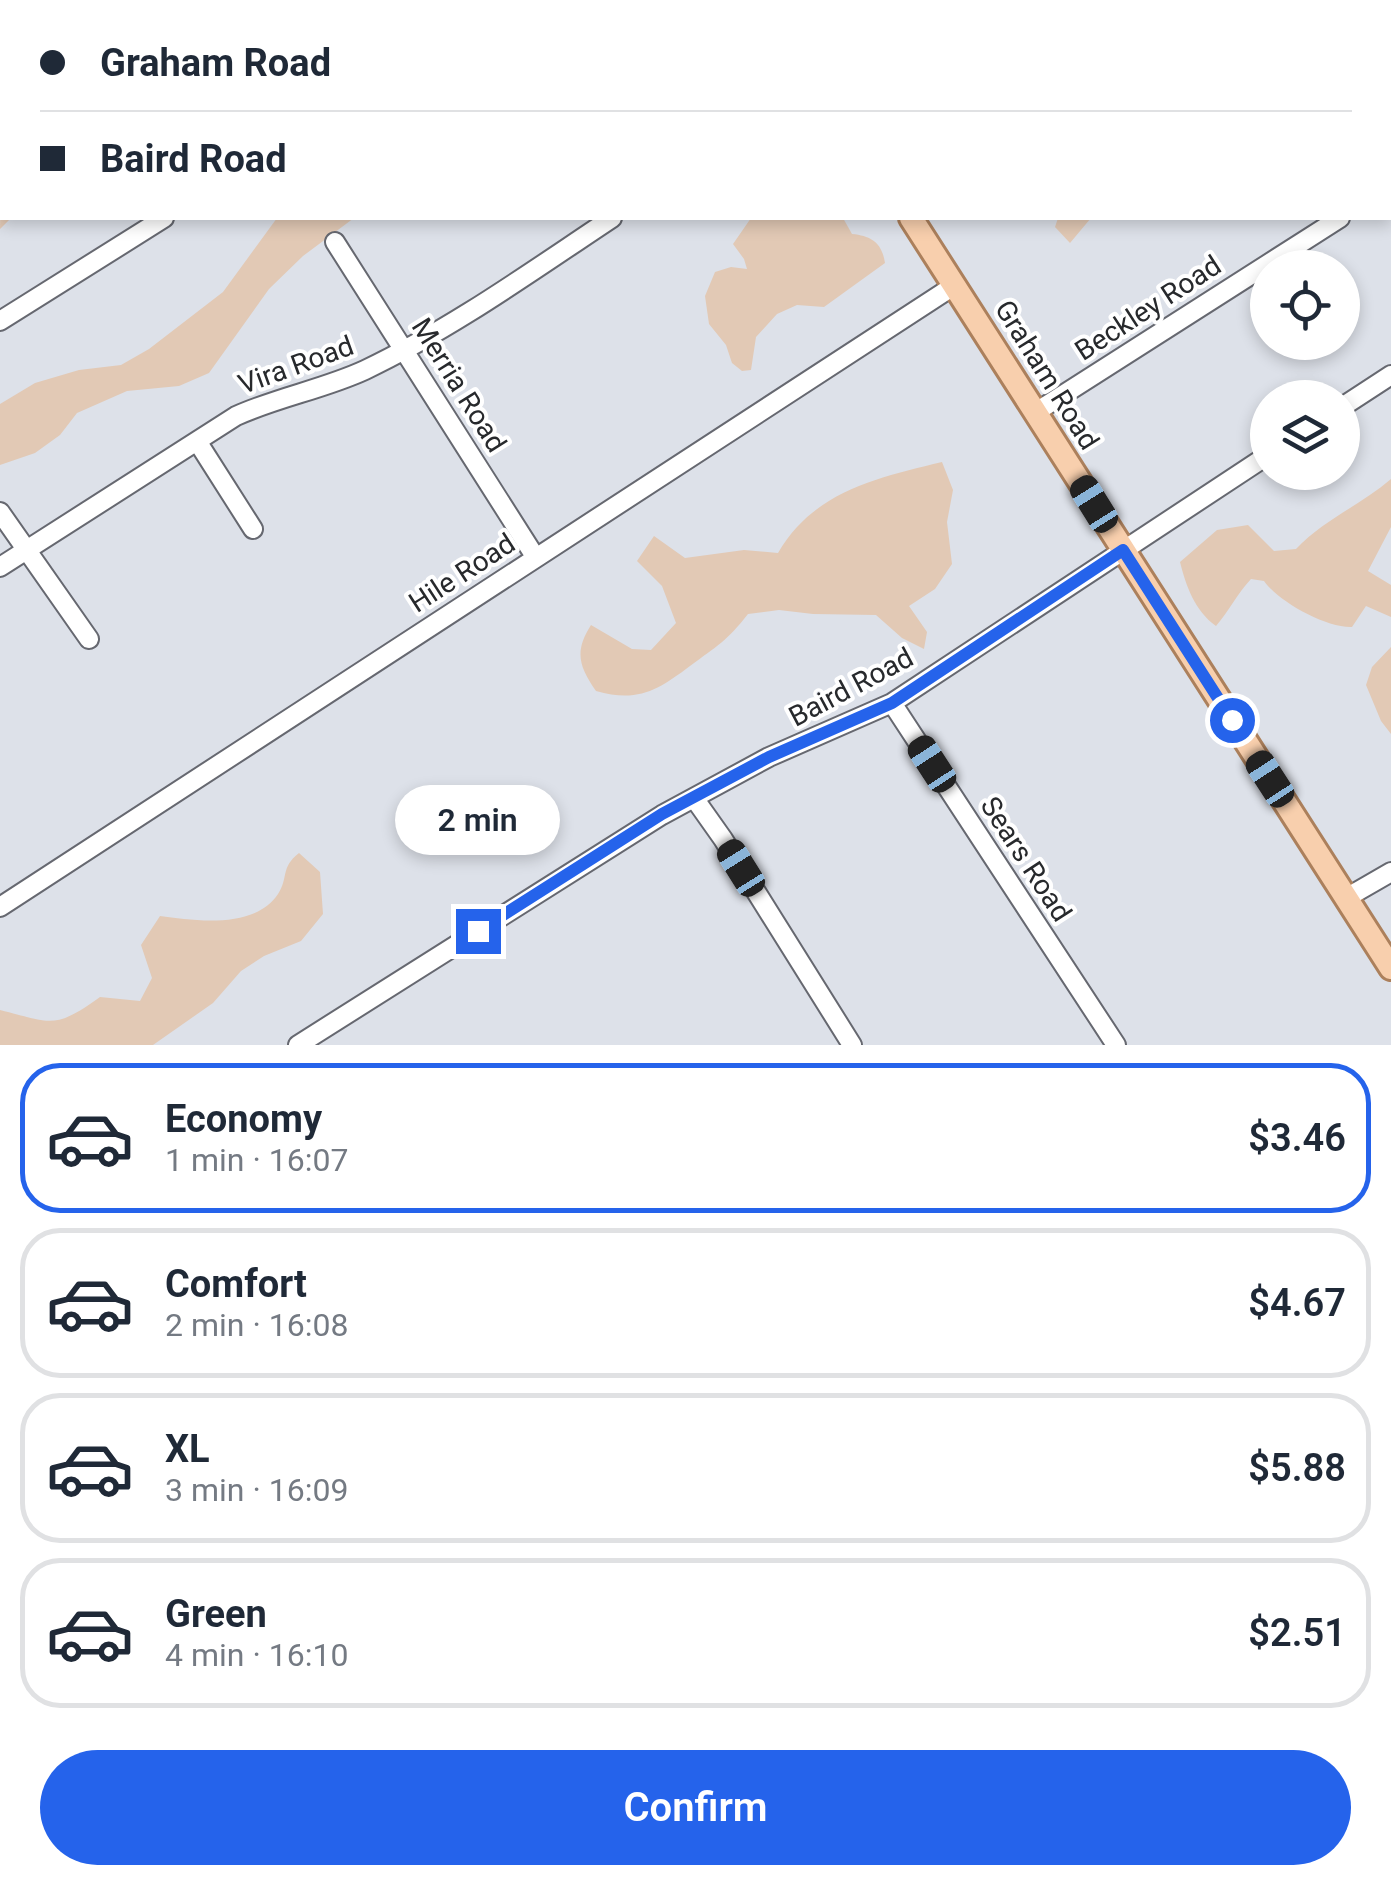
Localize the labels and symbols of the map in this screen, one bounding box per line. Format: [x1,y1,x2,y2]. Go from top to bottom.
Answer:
street label: Beckley Road [1069,249,1227,367]
street label: Graham Road [988,294,1106,456]
street label: Merria Road [405,312,513,458]
street label: Vira Road [234,329,358,401]
car [1065,471,1123,537]
street label: Hile Road [403,527,521,619]
street label: Baird Road [783,641,919,733]
route start [1210,698,1255,743]
car [903,731,961,797]
car [1241,746,1299,812]
callout: 2 min [396,786,560,856]
street label: Sears Road [974,791,1078,927]
car [712,835,770,901]
route end [456,909,501,954]

